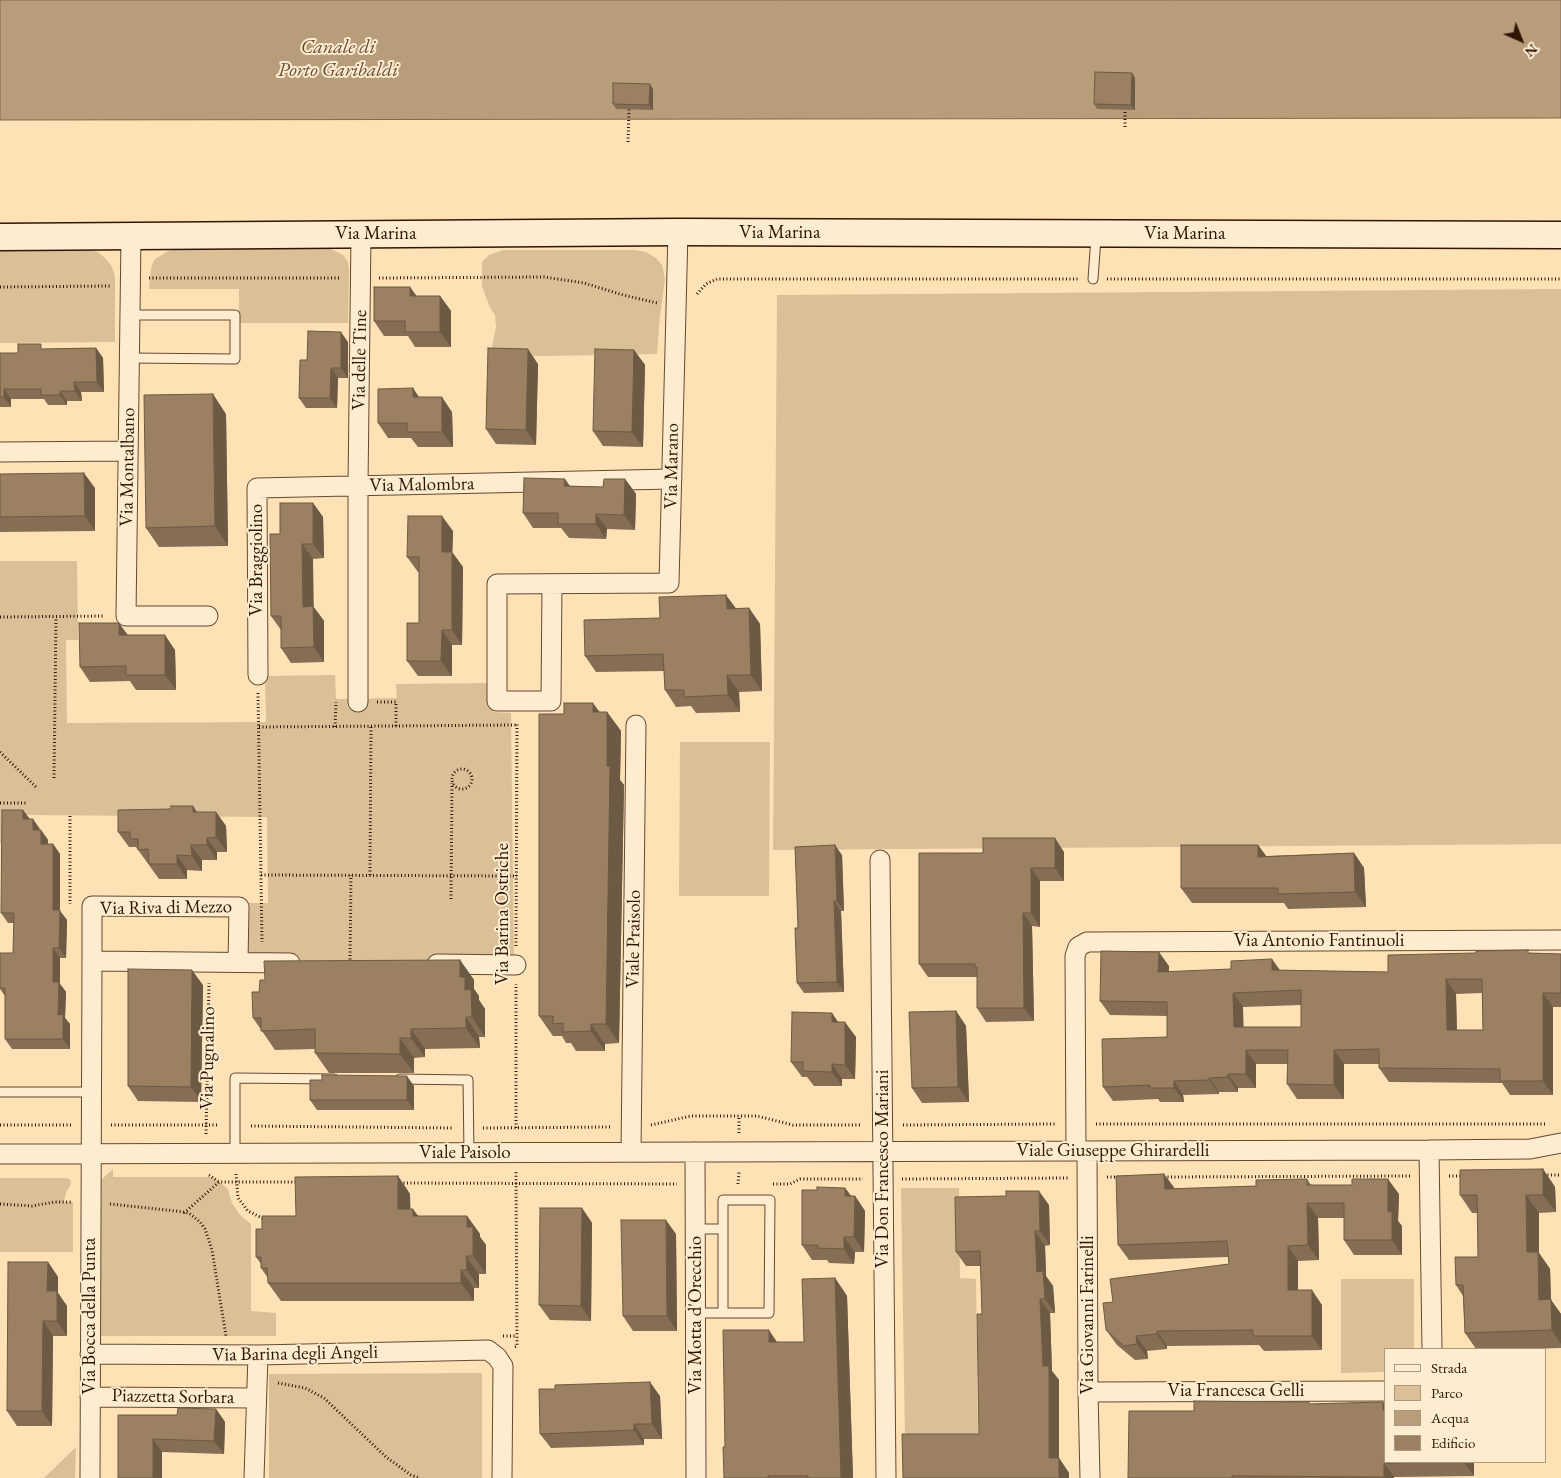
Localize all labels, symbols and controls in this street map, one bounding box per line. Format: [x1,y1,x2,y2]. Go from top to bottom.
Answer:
north arrow [1496,15,1546,65]
water label: Canale di Porto Garibaldi [278,36,398,83]
text: N [1521,40,1542,61]
street label: Via Marina [739,222,821,244]
street label: Via Marina [335,223,417,245]
street label: Via Marina [1144,223,1226,245]
street label: Via delle Tine [348,310,372,410]
street label: Via Montalbano [116,407,140,527]
street label: Via Marano [660,423,684,509]
street label: Via Malombra [369,473,475,497]
street label: Via Braggiolino [246,504,268,616]
street label: Via Barina Ostriche [492,843,514,985]
street label: Viale Praisolo [622,889,646,989]
street label: Via Riva di Mezzo [100,895,232,921]
street label: Via Antonio Fantinuoli [1234,930,1404,952]
street label: Via Pugnalino [196,1006,220,1110]
street label: Via Don Francesco Mariani [872,1070,894,1268]
street label: Viale Giuseppe Ghirardelli [1017,1140,1209,1162]
street label: Viale Paisolo [419,1142,511,1164]
street label: Via Giovanni Farinelli [1077,1235,1099,1395]
street label: Via Motta d'Orecchio [685,1236,707,1394]
street label: Via Bocca della Punta [79,1238,101,1394]
street label: Via Barina degli Angeli [212,1341,378,1367]
legend [1384,1348,1546,1463]
text: Strada [1431,1358,1467,1377]
street label: Via Francesca Gelli [1168,1380,1304,1402]
text: Parco [1431,1383,1463,1402]
street label: Piazzetta Sorbara [111,1385,235,1409]
text: Acqua [1431,1408,1469,1427]
text: Edificio [1431,1433,1475,1452]

